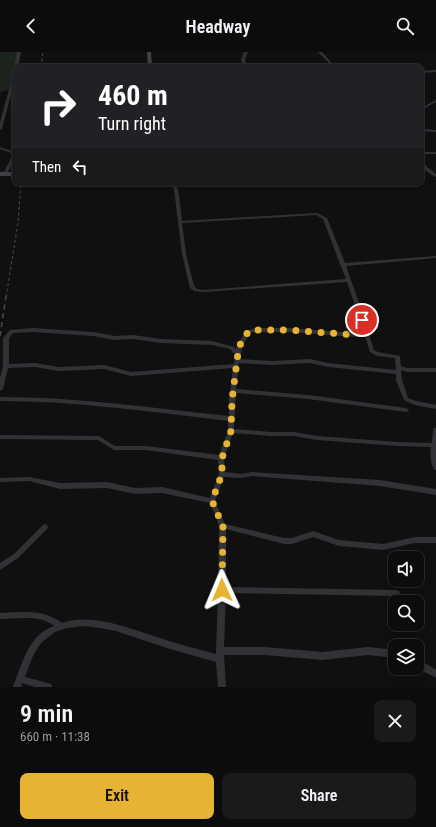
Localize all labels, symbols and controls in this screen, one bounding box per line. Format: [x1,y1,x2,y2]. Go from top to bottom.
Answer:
icon: back [20,15,42,37]
icon: search [394,15,416,37]
text: Headway [186,16,250,37]
text: 460 m [98,79,168,112]
icon: right [32,80,84,132]
text: Turn right [98,113,166,134]
icon: left [69,156,91,178]
text: Then [32,158,61,176]
pin [345,303,379,337]
icon: arrive [351,309,373,331]
map controls [388,551,424,675]
button: sound [388,551,424,587]
position arrow [201,569,243,611]
button: search [388,595,424,631]
button: layers [388,639,424,675]
text: 9 min [20,700,73,728]
button: close [374,700,416,742]
text: 660 m · 11:38 [20,729,90,744]
button: Exit [20,773,214,819]
button: Share [222,773,416,819]

